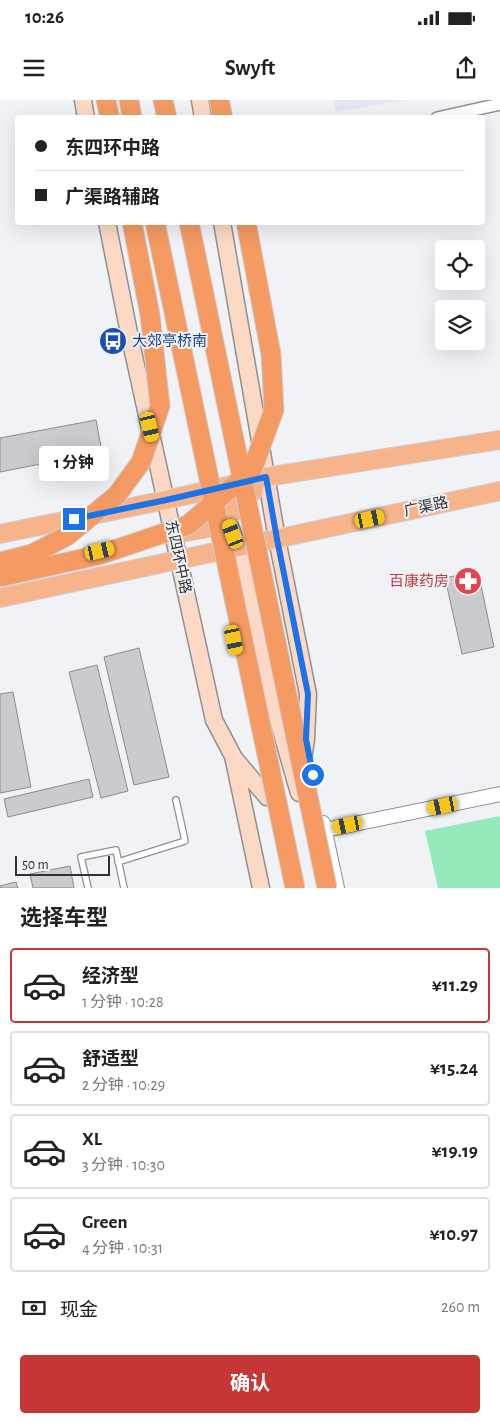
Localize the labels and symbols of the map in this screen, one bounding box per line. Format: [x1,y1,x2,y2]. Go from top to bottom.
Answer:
bus stop icon: 大郊亭桥南 [98,326,128,356]
place label: 大郊亭桥南 [132,333,207,349]
car [139,411,160,443]
callout: 1 分钟 [39,446,109,482]
street label: 广渠路 [402,494,450,519]
route end [63,508,85,530]
car [353,509,386,529]
car [220,517,245,551]
street label: 东四环中路 [163,519,194,595]
car [83,540,116,562]
pharmacy icon: 百康药房 [453,566,483,596]
place label: 百康药房 [389,573,449,589]
car [223,624,244,656]
route start [302,764,324,786]
car [426,796,459,816]
car [331,815,364,835]
scale bar [15,853,110,876]

